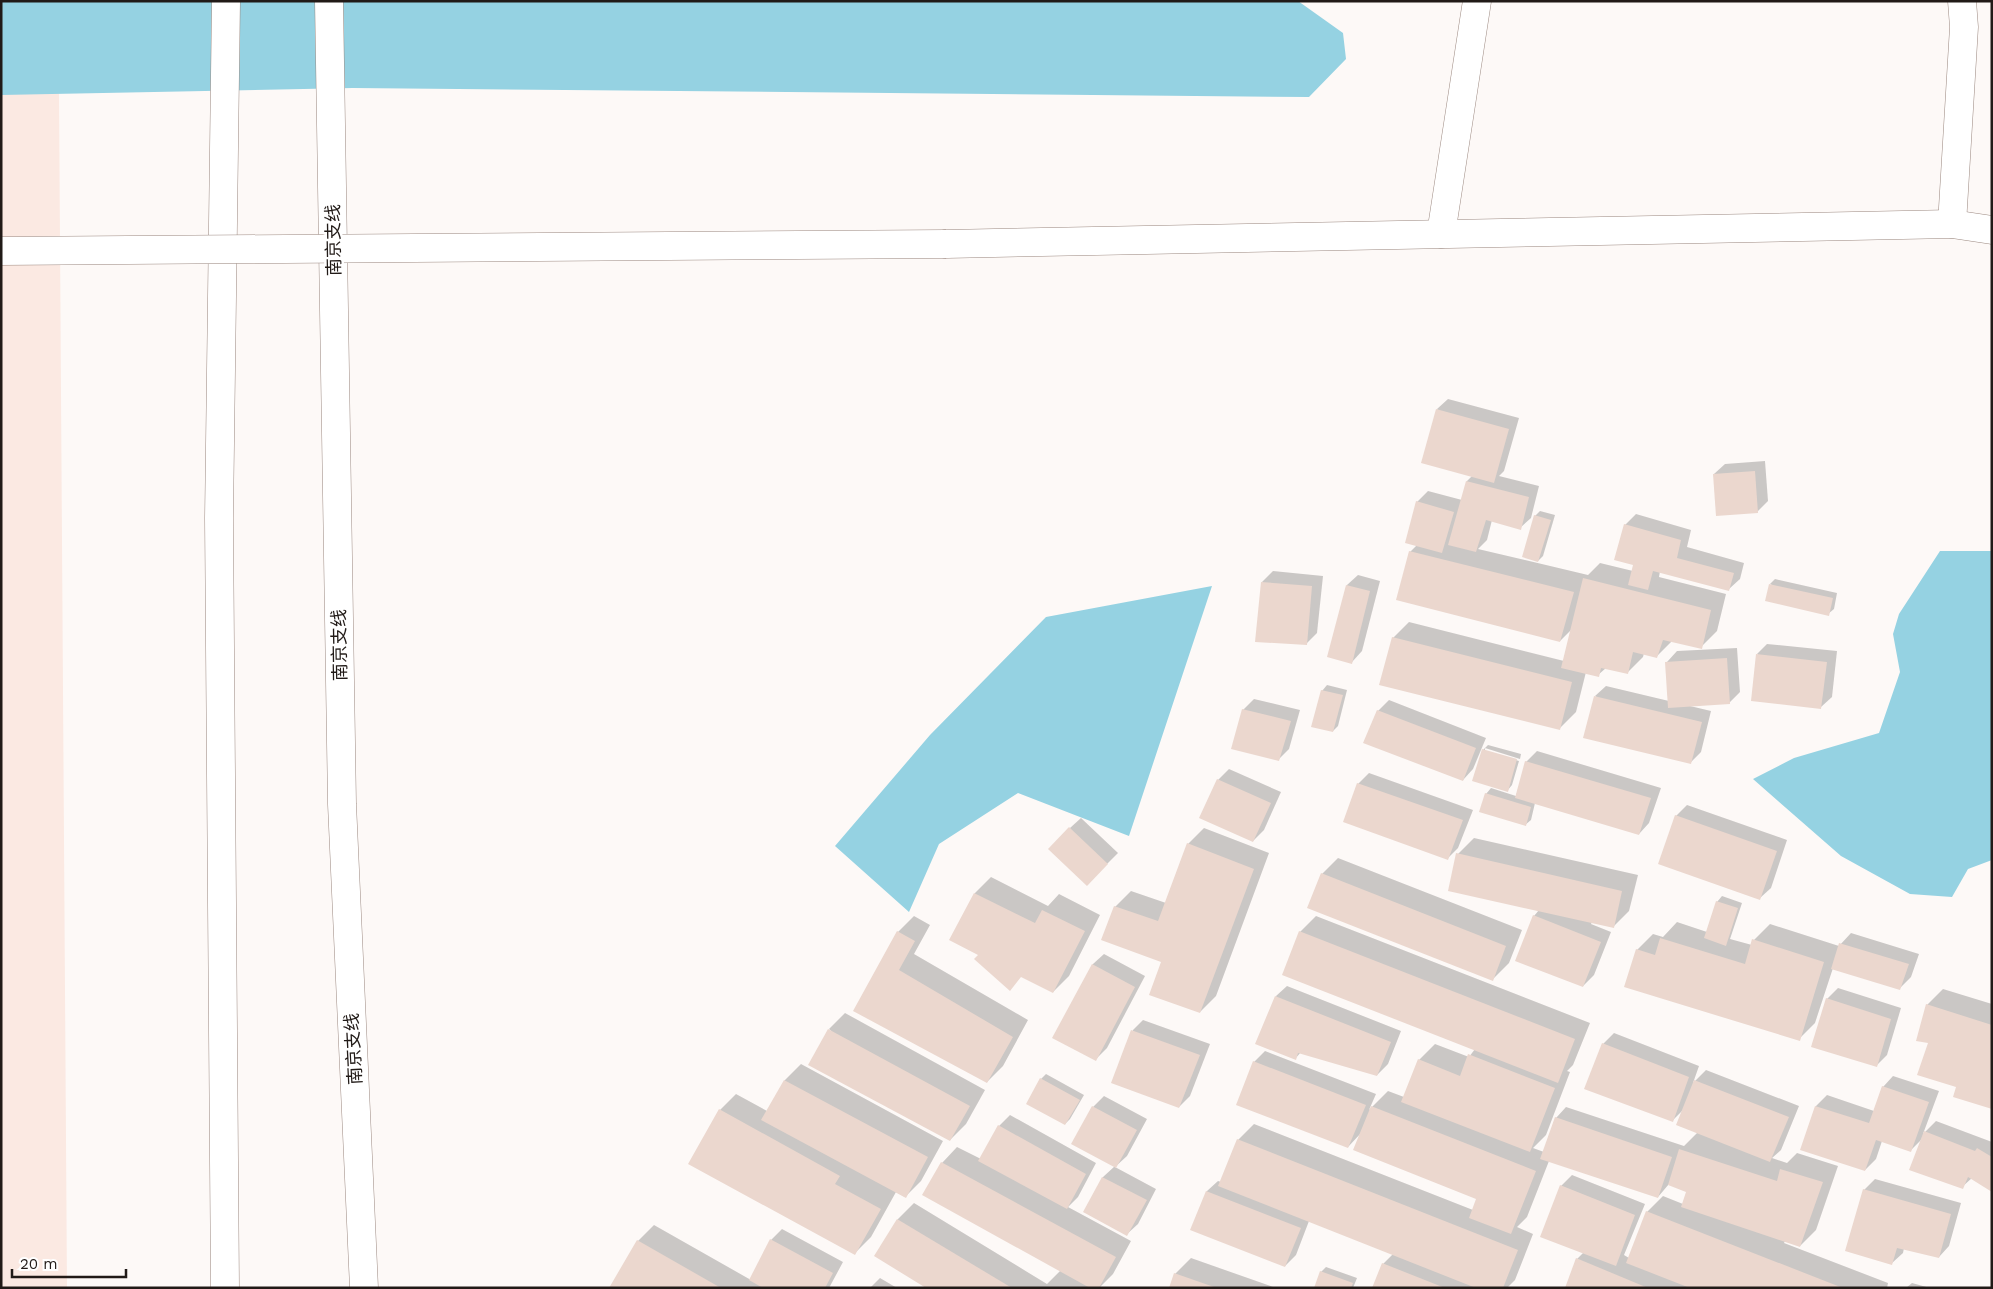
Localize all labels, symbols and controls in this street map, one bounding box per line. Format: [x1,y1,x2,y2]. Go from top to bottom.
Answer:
street label: 南京支线 [322,204,344,276]
street label: 南京支线 [328,609,350,681]
street label: 南京支线 [341,1012,365,1086]
scale bar [12,1246,126,1278]
text: 20 m [20,1255,58,1273]

